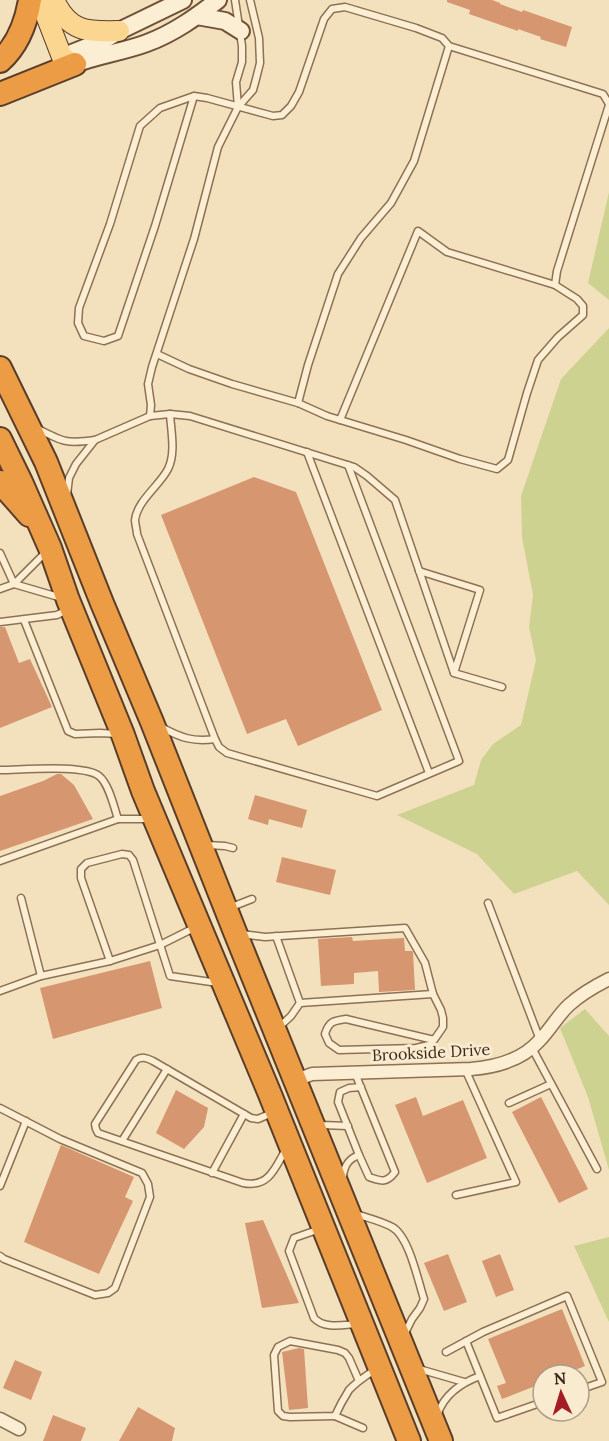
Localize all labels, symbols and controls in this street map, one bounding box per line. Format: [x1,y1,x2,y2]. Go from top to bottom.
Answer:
street label: Brookside Drive [371,1039,491,1065]
north arrow [531,1363,591,1423]
text: N [553,1368,567,1388]

